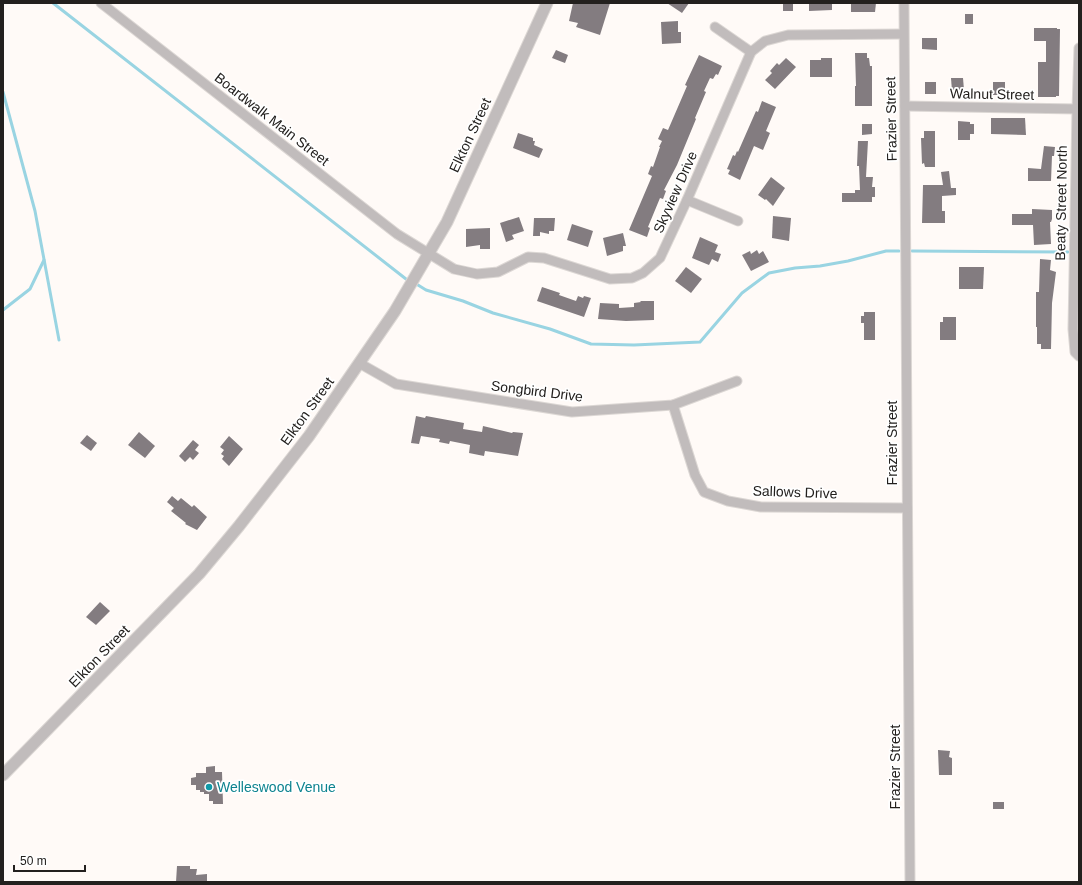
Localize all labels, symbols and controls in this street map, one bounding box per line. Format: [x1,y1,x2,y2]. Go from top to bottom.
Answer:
street label: Boardwalk Main Street [212,69,333,169]
street label: Frazier Street [882,76,900,162]
street label: Walnut Street [950,85,1034,103]
street label: Elkton Street [446,95,494,175]
street label: Beaty Street North [1052,145,1070,261]
street label: Skyview Drive [650,148,700,235]
street label: Elkton Street [277,374,337,448]
street label: Songbird Drive [490,377,584,405]
street label: Frazier Street [884,400,900,485]
street label: Sallows Drive [752,483,838,501]
street label: Elkton Street [65,622,133,690]
street label: Frazier Street [887,724,903,809]
place label: Welleswood Venue [217,779,336,795]
marker: Welleswood Venue [204,782,214,792]
scale bar [14,847,85,873]
text: 50 m [20,854,47,868]

